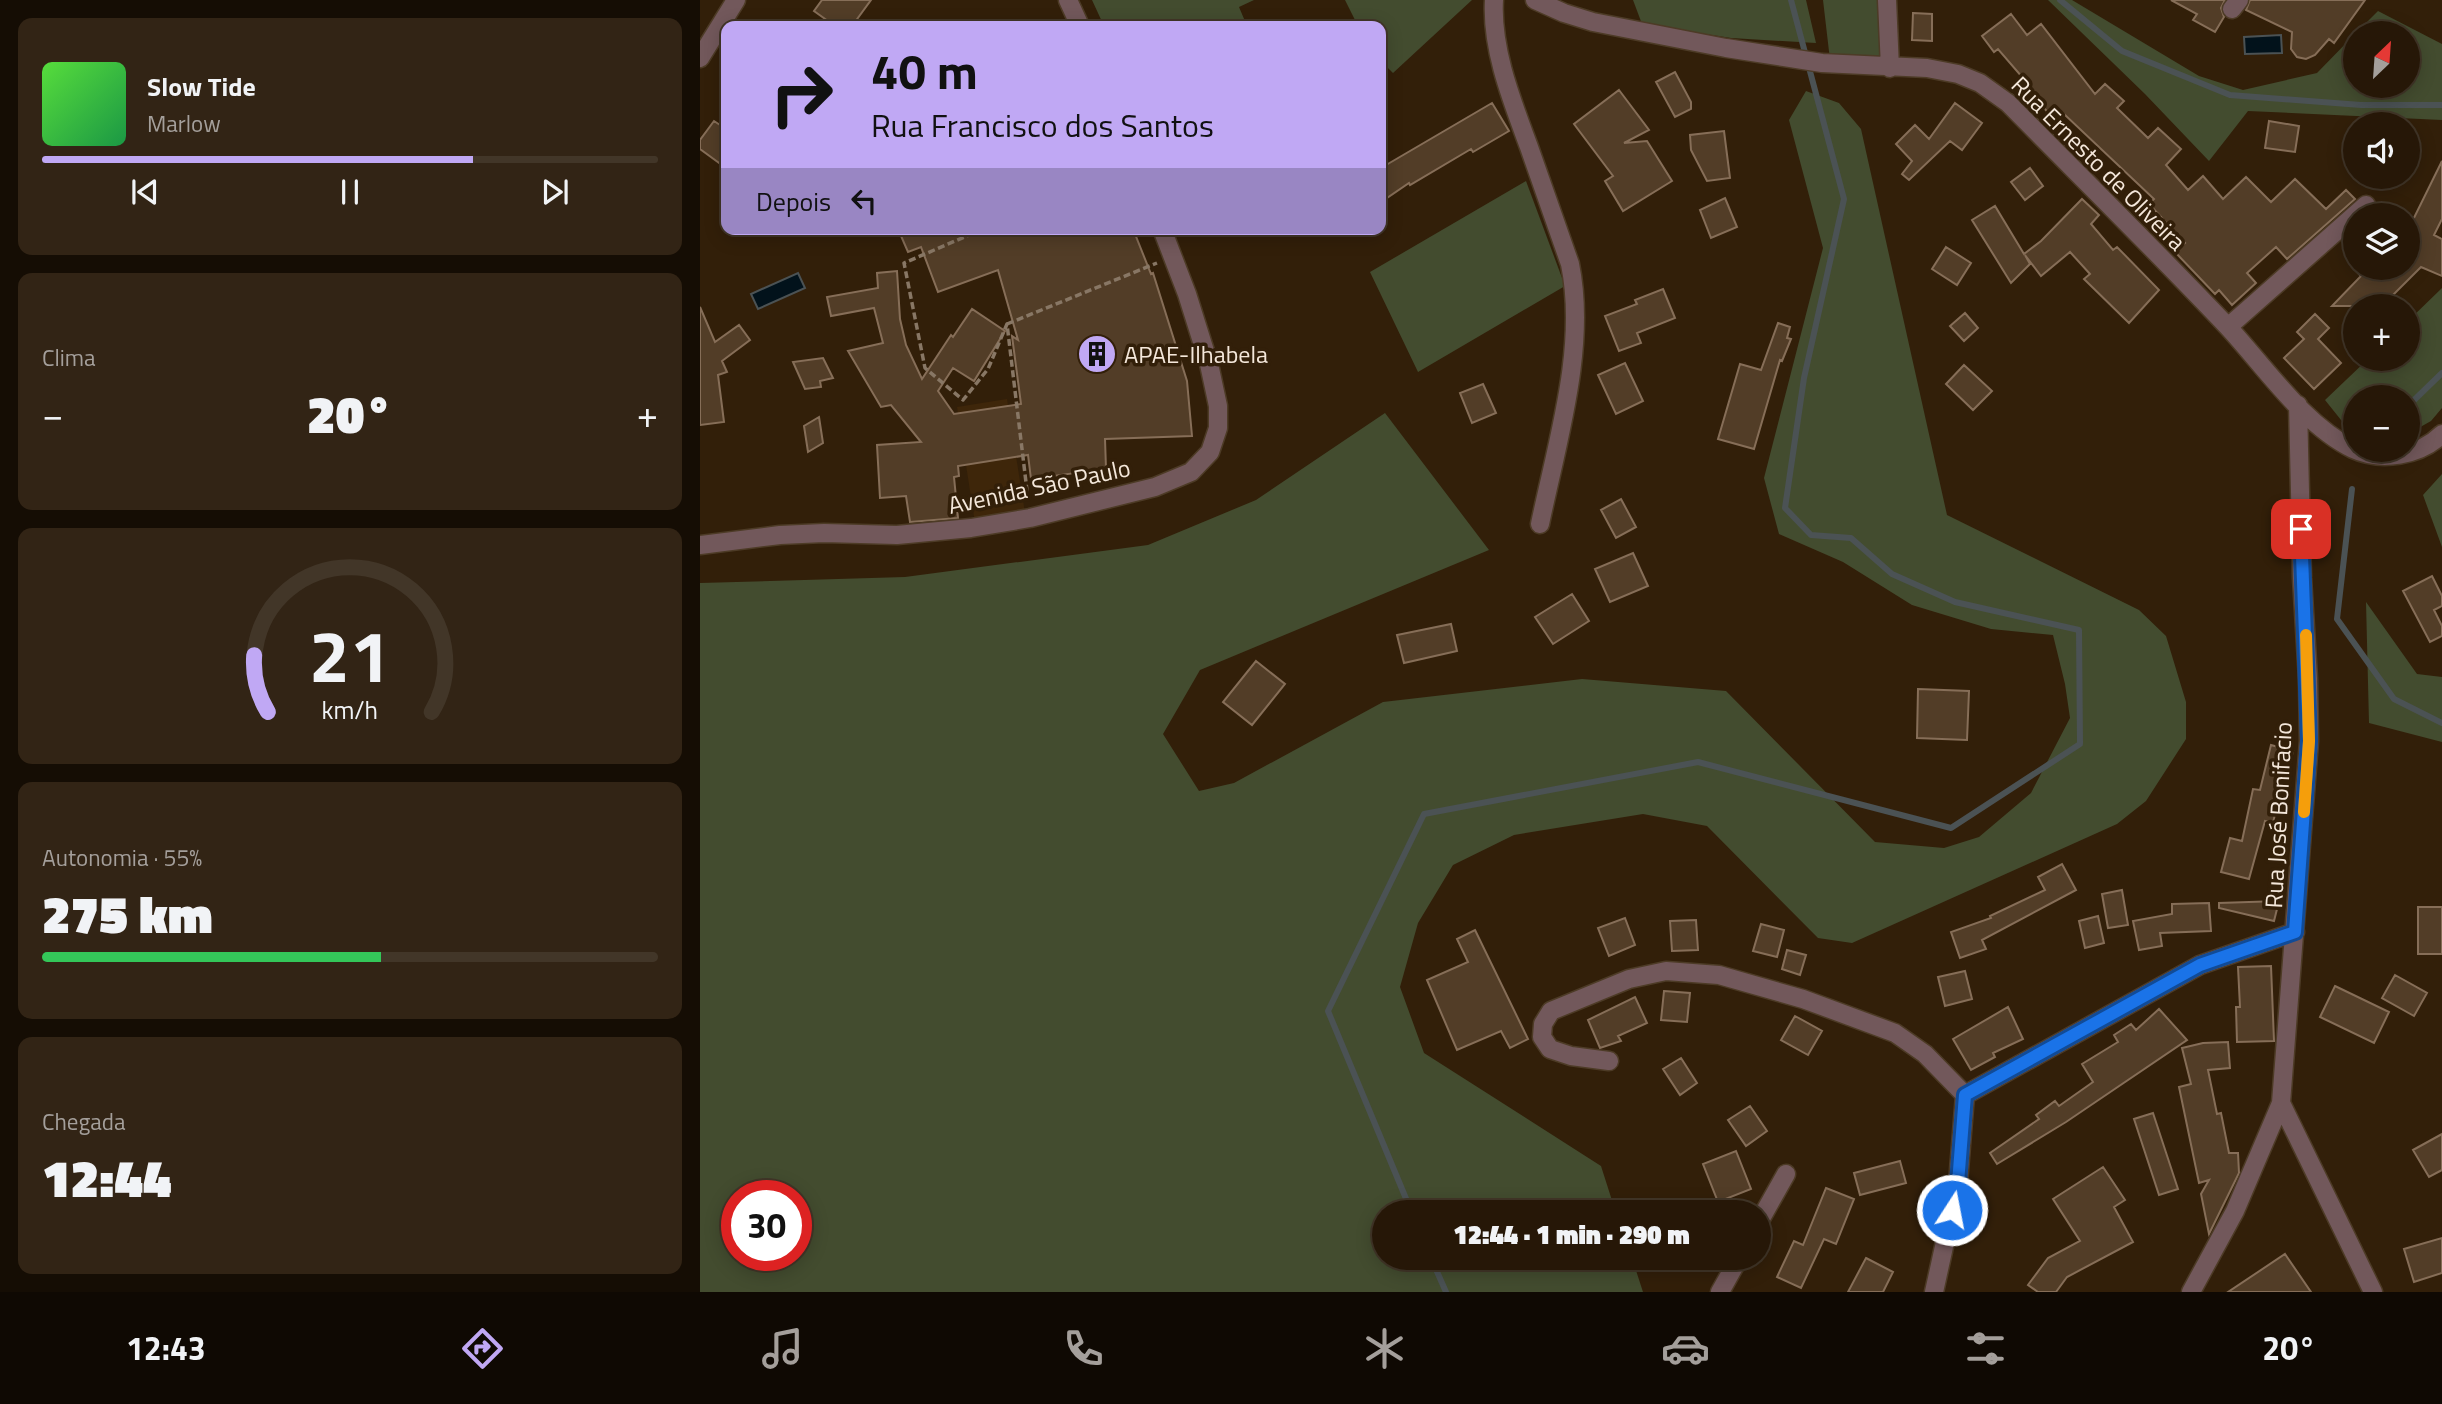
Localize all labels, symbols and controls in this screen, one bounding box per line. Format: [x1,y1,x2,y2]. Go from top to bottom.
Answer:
north arrow [2343,21,2420,98]
map controls [2343,21,2420,462]
text: 40 m [871,33,978,108]
icon: right [756,49,847,140]
text: Slow Tide [147,67,256,106]
street label: Rua Ernesto de Oliveira [2003,67,2195,259]
text: Rua Francisco dos Santos [871,101,1214,149]
text: Marlow [147,106,221,141]
button: sound [2343,112,2420,189]
icon: previous [126,173,164,211]
icon: pause [331,173,369,211]
icon: next [536,173,574,211]
text: Depois [756,182,831,221]
icon: left [845,182,883,220]
button: layers [2343,203,2420,280]
button: + [2343,294,2420,371]
building icon: APAE-Ilhabela [1076,333,1118,375]
place label: APAE-Ilhabela [1124,336,1268,372]
text: Clima [42,340,96,375]
text: 20° [307,374,393,453]
text: − [42,385,63,443]
text: + [637,385,658,443]
button: − [2343,385,2420,462]
street label: Avenida São Paulo [945,449,1133,523]
pin [2271,499,2331,559]
icon: arrive [2282,510,2320,548]
text: 21 [309,600,391,710]
text: km/h [322,691,378,729]
street label: Rua José Bonifacio [2255,721,2301,909]
text: Autonomia · 55% [42,840,202,875]
text: 275 km [42,874,213,953]
text: Chegada [42,1104,126,1139]
text: 12:44 [42,1138,171,1217]
position arrow [1915,1173,1989,1247]
speed limit sign: 30 [721,1180,812,1271]
text: 12:44 · 1 min · 290 m [1453,1215,1690,1254]
text: 12:43 [126,1324,206,1372]
icon: directions [458,1324,507,1373]
icon: music [758,1324,807,1373]
icon: phone [1059,1324,1108,1373]
icon: climate [1360,1324,1409,1373]
icon: car [1661,1324,1710,1373]
icon: filters [1961,1324,2010,1373]
text: 20° [2262,1324,2316,1372]

